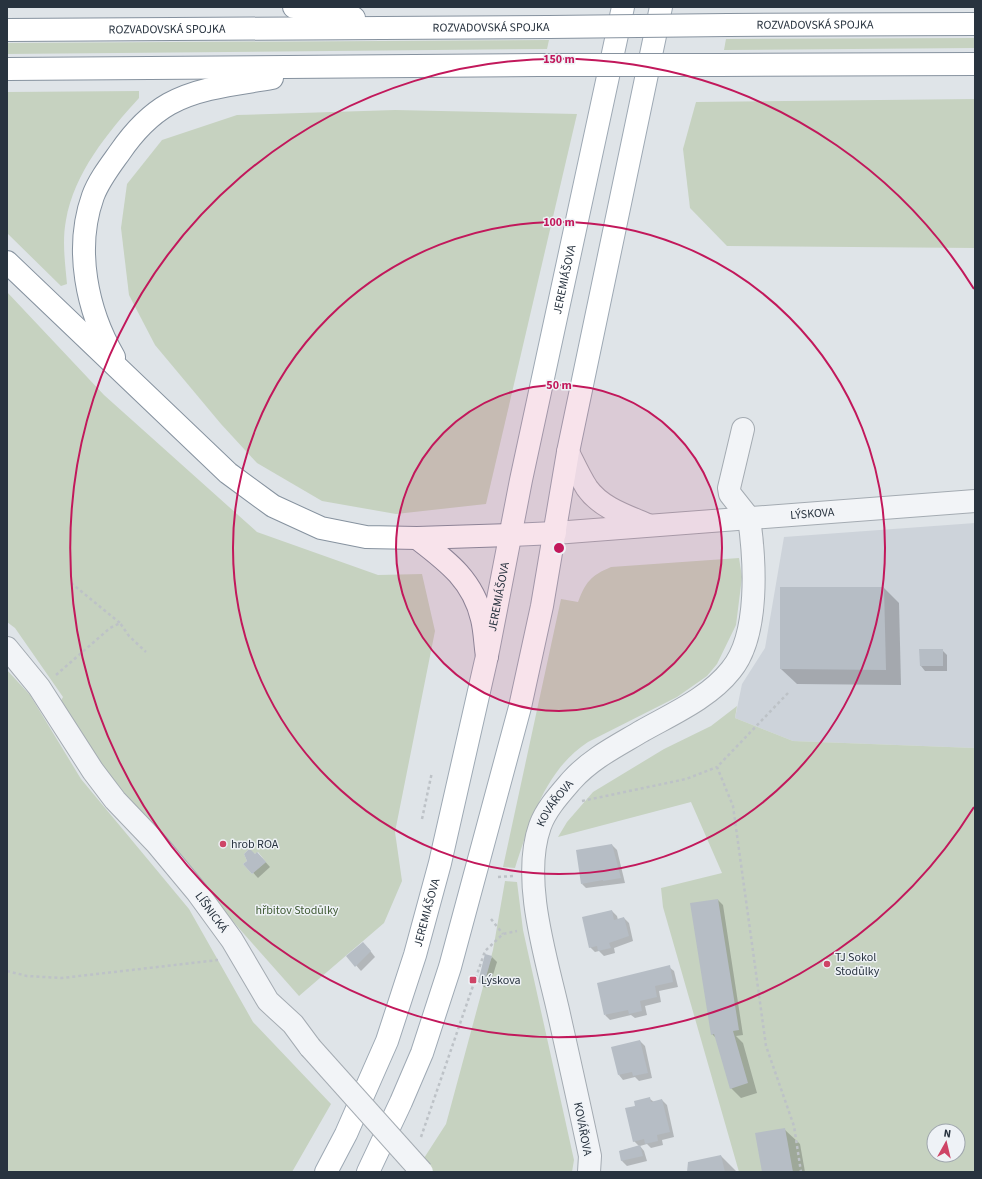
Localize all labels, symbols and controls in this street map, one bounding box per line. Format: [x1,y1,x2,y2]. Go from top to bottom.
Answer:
street label: ROZVADOVSKÁ SPOJKA [757,16,874,34]
street label: ROZVADOVSKÁ SPOJKA [433,19,550,37]
street label: ROZVADOVSKÁ SPOJKA [109,21,226,38]
text: 150 m [543,51,575,68]
text: 100 m [543,214,575,231]
street label: JEREMIÁŠOVA [549,243,581,316]
text: 50 m [546,377,572,394]
street label: LÝSKOVA [790,504,835,524]
centre of rings [552,541,566,555]
street label: JEREMIÁŠOVA [484,560,514,633]
street label: KOVÁŘOVA [533,776,578,829]
place label: hrob ROA [231,836,279,853]
marker: hrob ROA [218,839,228,849]
street label: JEREMIÁŠOVA [410,876,445,949]
street label: LÍŠNICKÁ [191,889,232,937]
park label: hřbitov Stodůlky [256,902,339,919]
place label: TJ Sokol Stodůlky [835,949,880,980]
marker: TJ Sokol Stodůlky [822,959,832,969]
place label: Lýskova [481,972,521,989]
marker: Lýskova [468,975,478,985]
street label: KOVÁŘOVA [569,1101,596,1158]
north arrow [926,1123,966,1163]
text: N [943,1126,952,1142]

